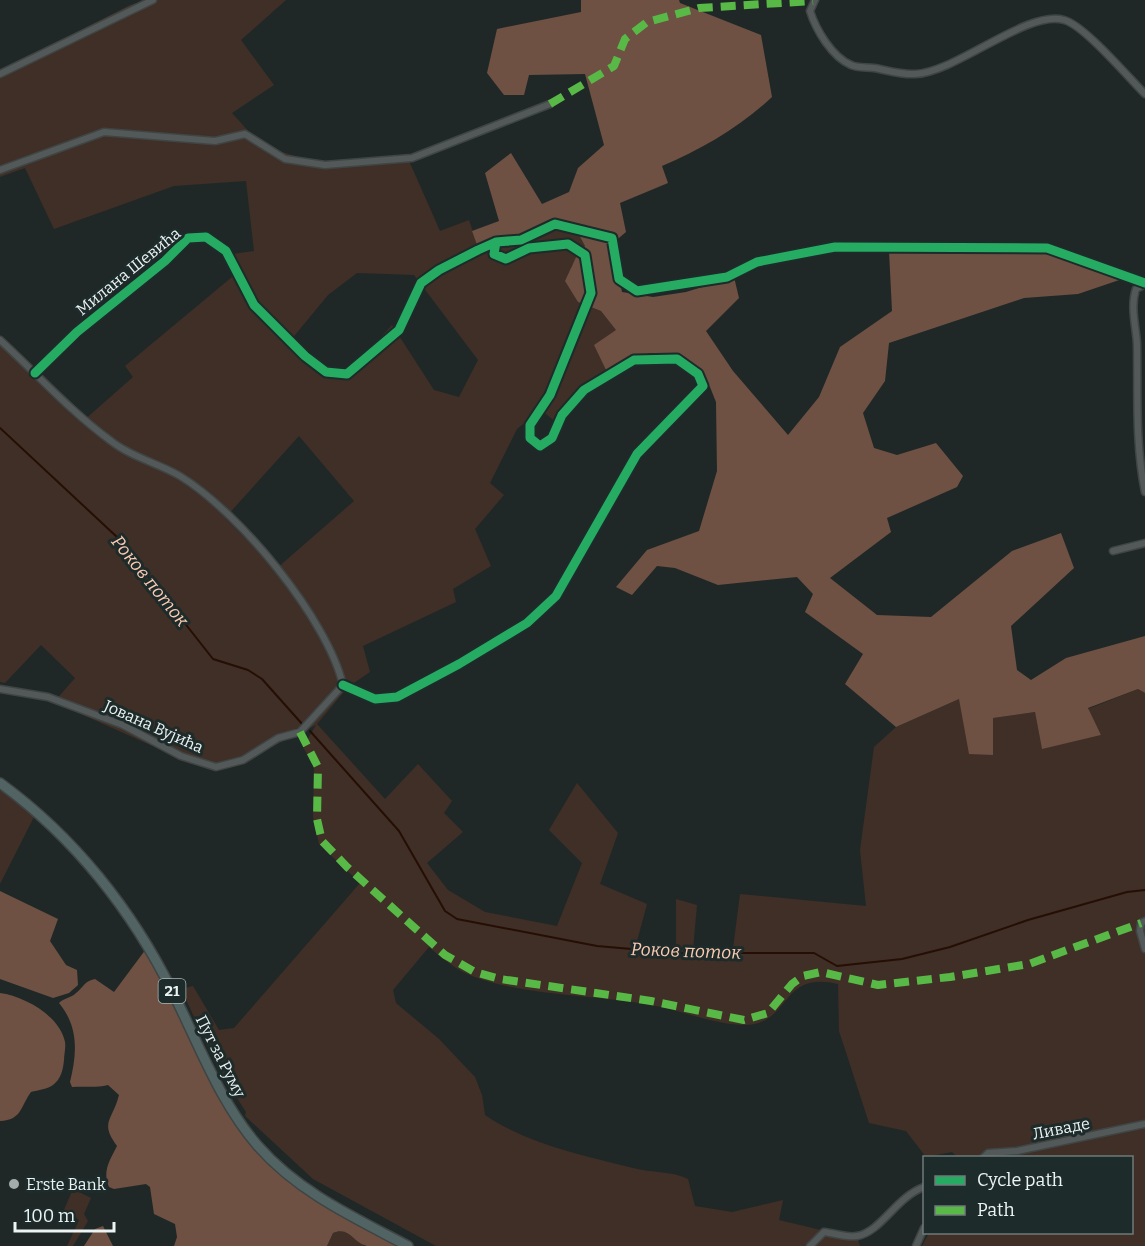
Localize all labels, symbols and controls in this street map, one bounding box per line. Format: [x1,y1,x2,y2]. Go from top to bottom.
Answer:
street label: Милана Шевића [72,223,184,319]
water label: Роков поток [107,531,194,632]
street label: Јована Вујића [100,696,207,757]
water label: Роков поток [630,938,743,964]
road number: 21 [158,979,186,1003]
street label: Пут за Руму [192,1012,250,1101]
street label: Ливаде [1031,1114,1091,1143]
legend [923,1156,1133,1234]
text: Cycle path [977,1169,1063,1191]
place label: Erste Bank [26,1175,106,1194]
marker: Erste Bank [7,1177,21,1191]
scale bar [15,1195,114,1233]
text: Path [977,1199,1015,1221]
text: 100 m [24,1205,75,1227]

